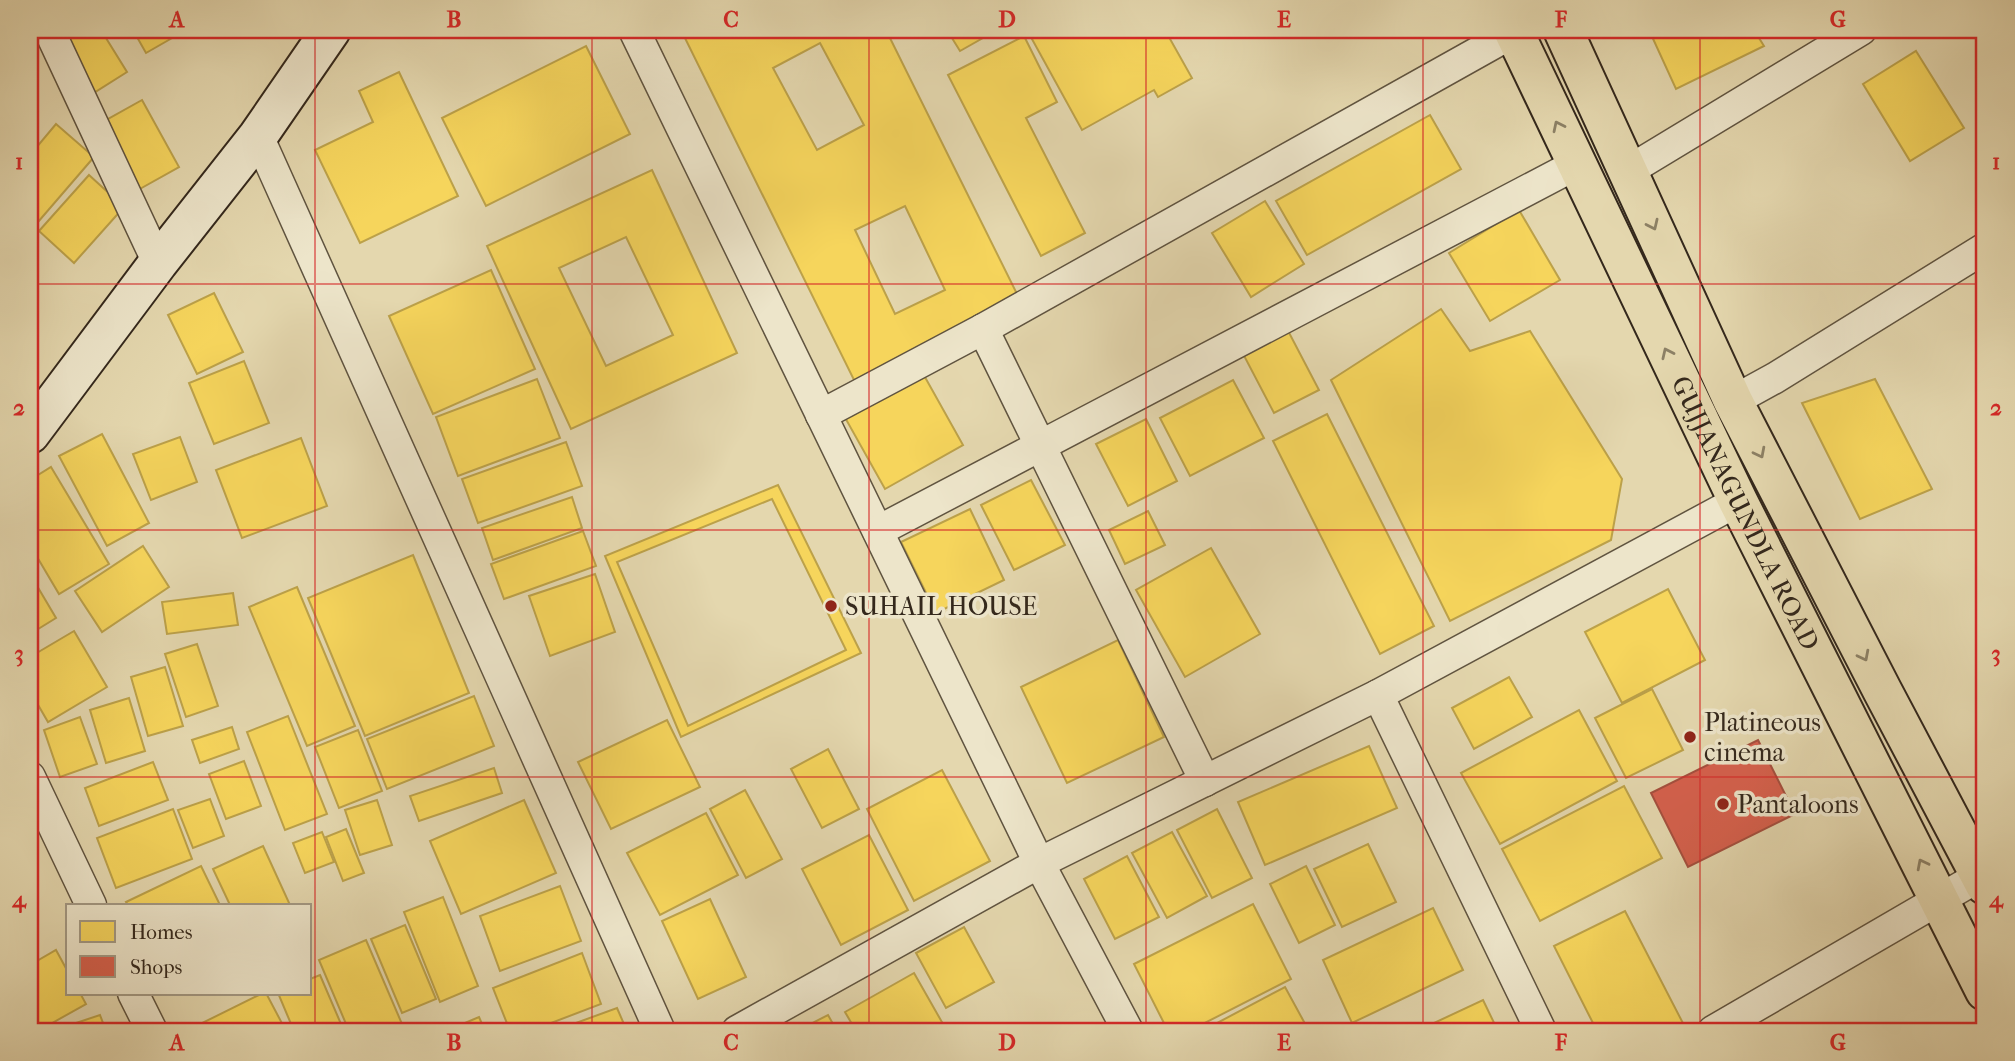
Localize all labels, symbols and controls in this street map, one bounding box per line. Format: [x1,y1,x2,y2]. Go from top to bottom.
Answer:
text: A [168,6,186,33]
text: B [447,6,462,33]
text: C [723,6,739,33]
text: D [998,6,1016,33]
text: E [1277,6,1291,33]
text: F [1554,6,1568,33]
text: G [1830,6,1846,33]
one-way arrow [1553,121,1567,133]
text: 1 [15,148,23,175]
text: 1 [1992,148,2000,175]
one-way arrow [1645,218,1659,230]
one-way arrow [1661,348,1675,360]
street label: GUJJANAGUNDLA ROAD [1665,371,1826,655]
text: 2 [13,394,25,421]
text: 2 [1990,394,2002,421]
one-way arrow [1752,446,1765,459]
place label: SUHAIL HOUSE [845,591,1038,622]
marker: SUHAIL HOUSE [823,598,839,614]
text: 3 [14,640,24,667]
text: 3 [1991,640,2001,667]
one-way arrow [1856,649,1869,661]
place label: Platineous cinema [1704,707,1821,768]
marker: Platineous cinema [1682,729,1698,745]
place label: Pantaloons [1737,789,1859,820]
marker: Pantaloons [1715,796,1731,812]
one-way arrow [1917,859,1931,871]
text: 4 [11,886,27,913]
text: 4 [1988,886,2004,913]
legend [66,904,312,995]
text: Homes [130,920,193,944]
text: Shops [130,955,183,979]
text: A [168,1029,186,1056]
text: B [447,1029,462,1056]
text: C [723,1029,739,1056]
text: D [998,1029,1016,1056]
text: E [1277,1029,1291,1056]
text: F [1554,1029,1568,1056]
text: G [1830,1029,1846,1056]

